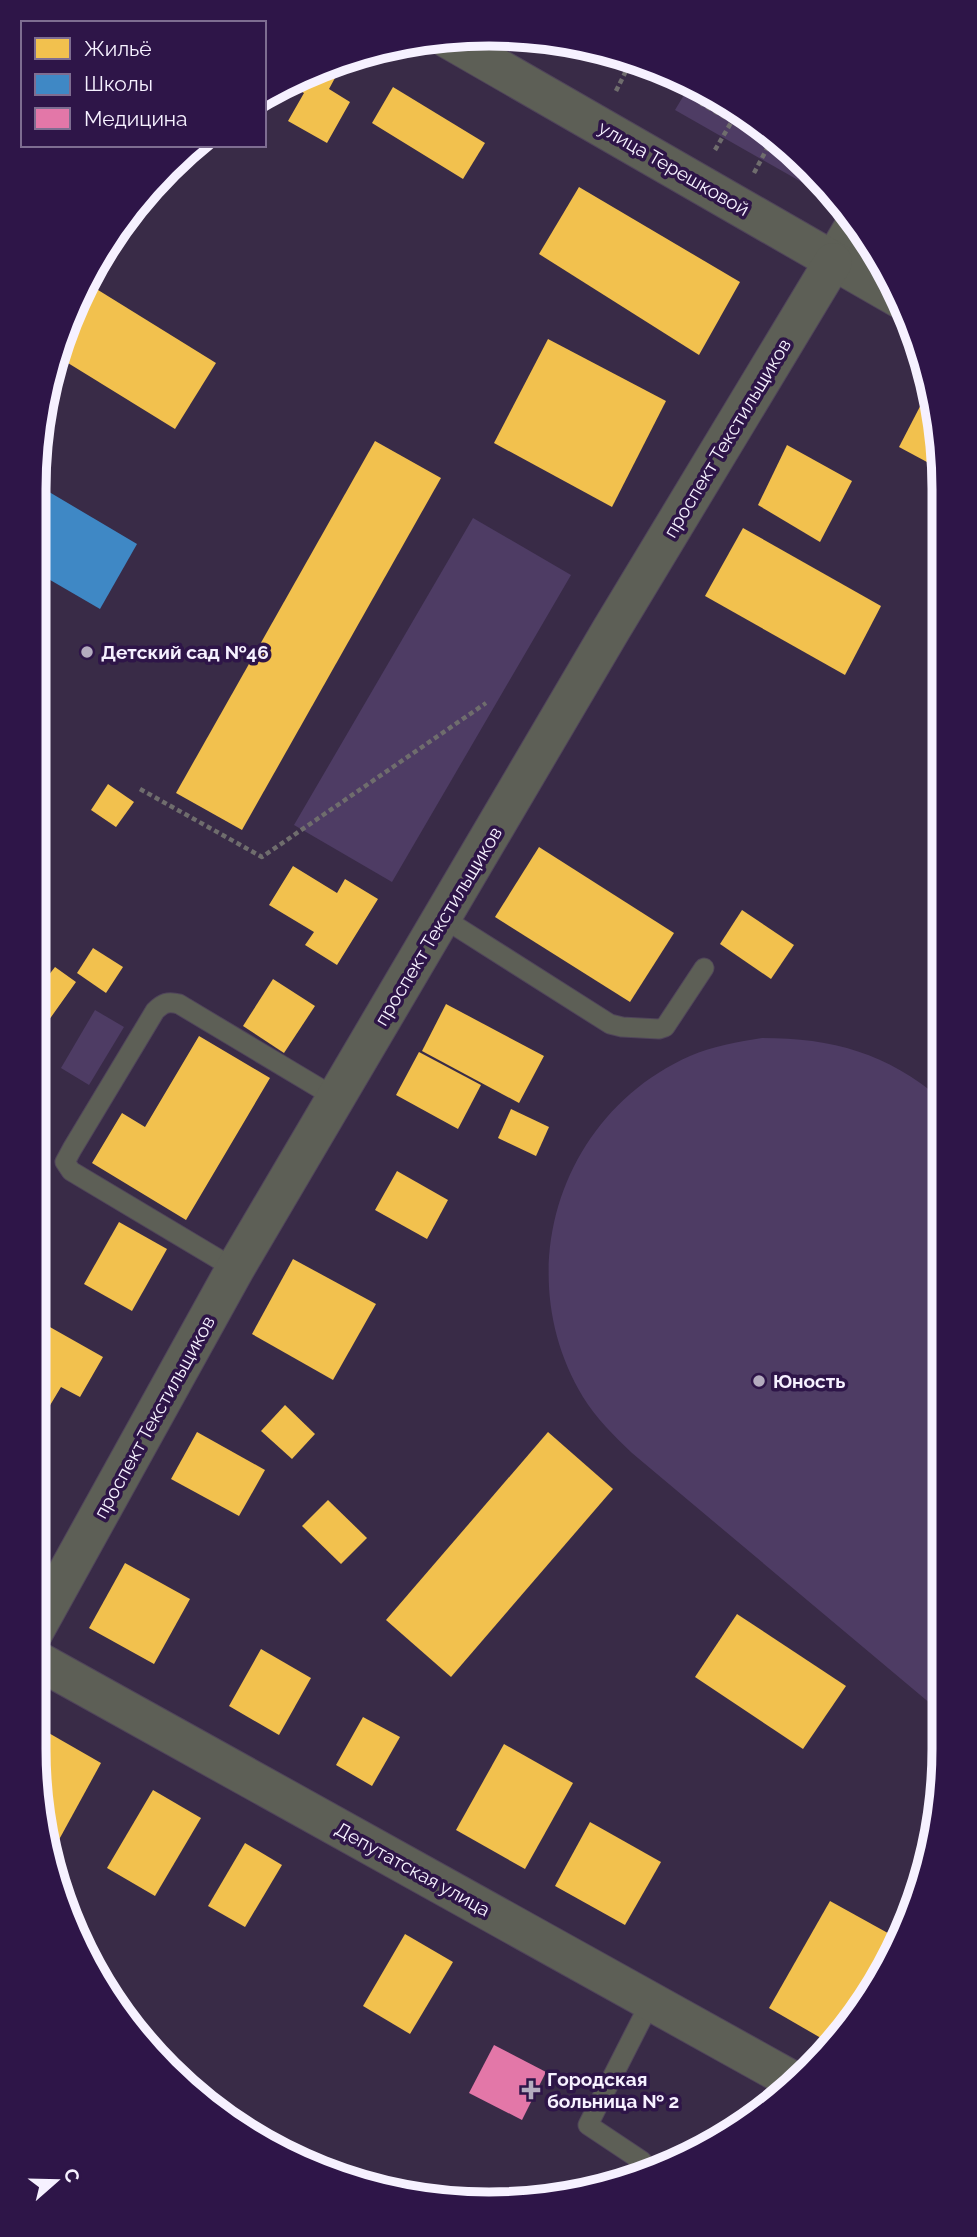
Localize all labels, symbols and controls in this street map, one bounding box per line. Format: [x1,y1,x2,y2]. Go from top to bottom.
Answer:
legend [21,21,266,147]
text: Жильё [84,36,152,61]
text: Школы [84,71,153,96]
text: Медицина [84,106,188,131]
street label: улица Терешковой [595,116,753,220]
street label: проспект Текстильщиков [659,335,795,541]
place label: Детский сад №46 [101,641,269,663]
marker: Детский сад №46 [79,644,95,660]
street label: проспект Текстильщиков [370,823,506,1029]
street label: проспект Текстильщиков [89,1312,219,1522]
place label: Юность [773,1370,845,1392]
marker: Юность [751,1373,767,1389]
street label: Депутатская улица [332,1817,494,1921]
place label: Городская больница № 2 [547,2068,679,2112]
marker: Городская больница № 2 [521,2080,541,2100]
north arrow [21,2146,91,2216]
text: С [59,2165,85,2185]

